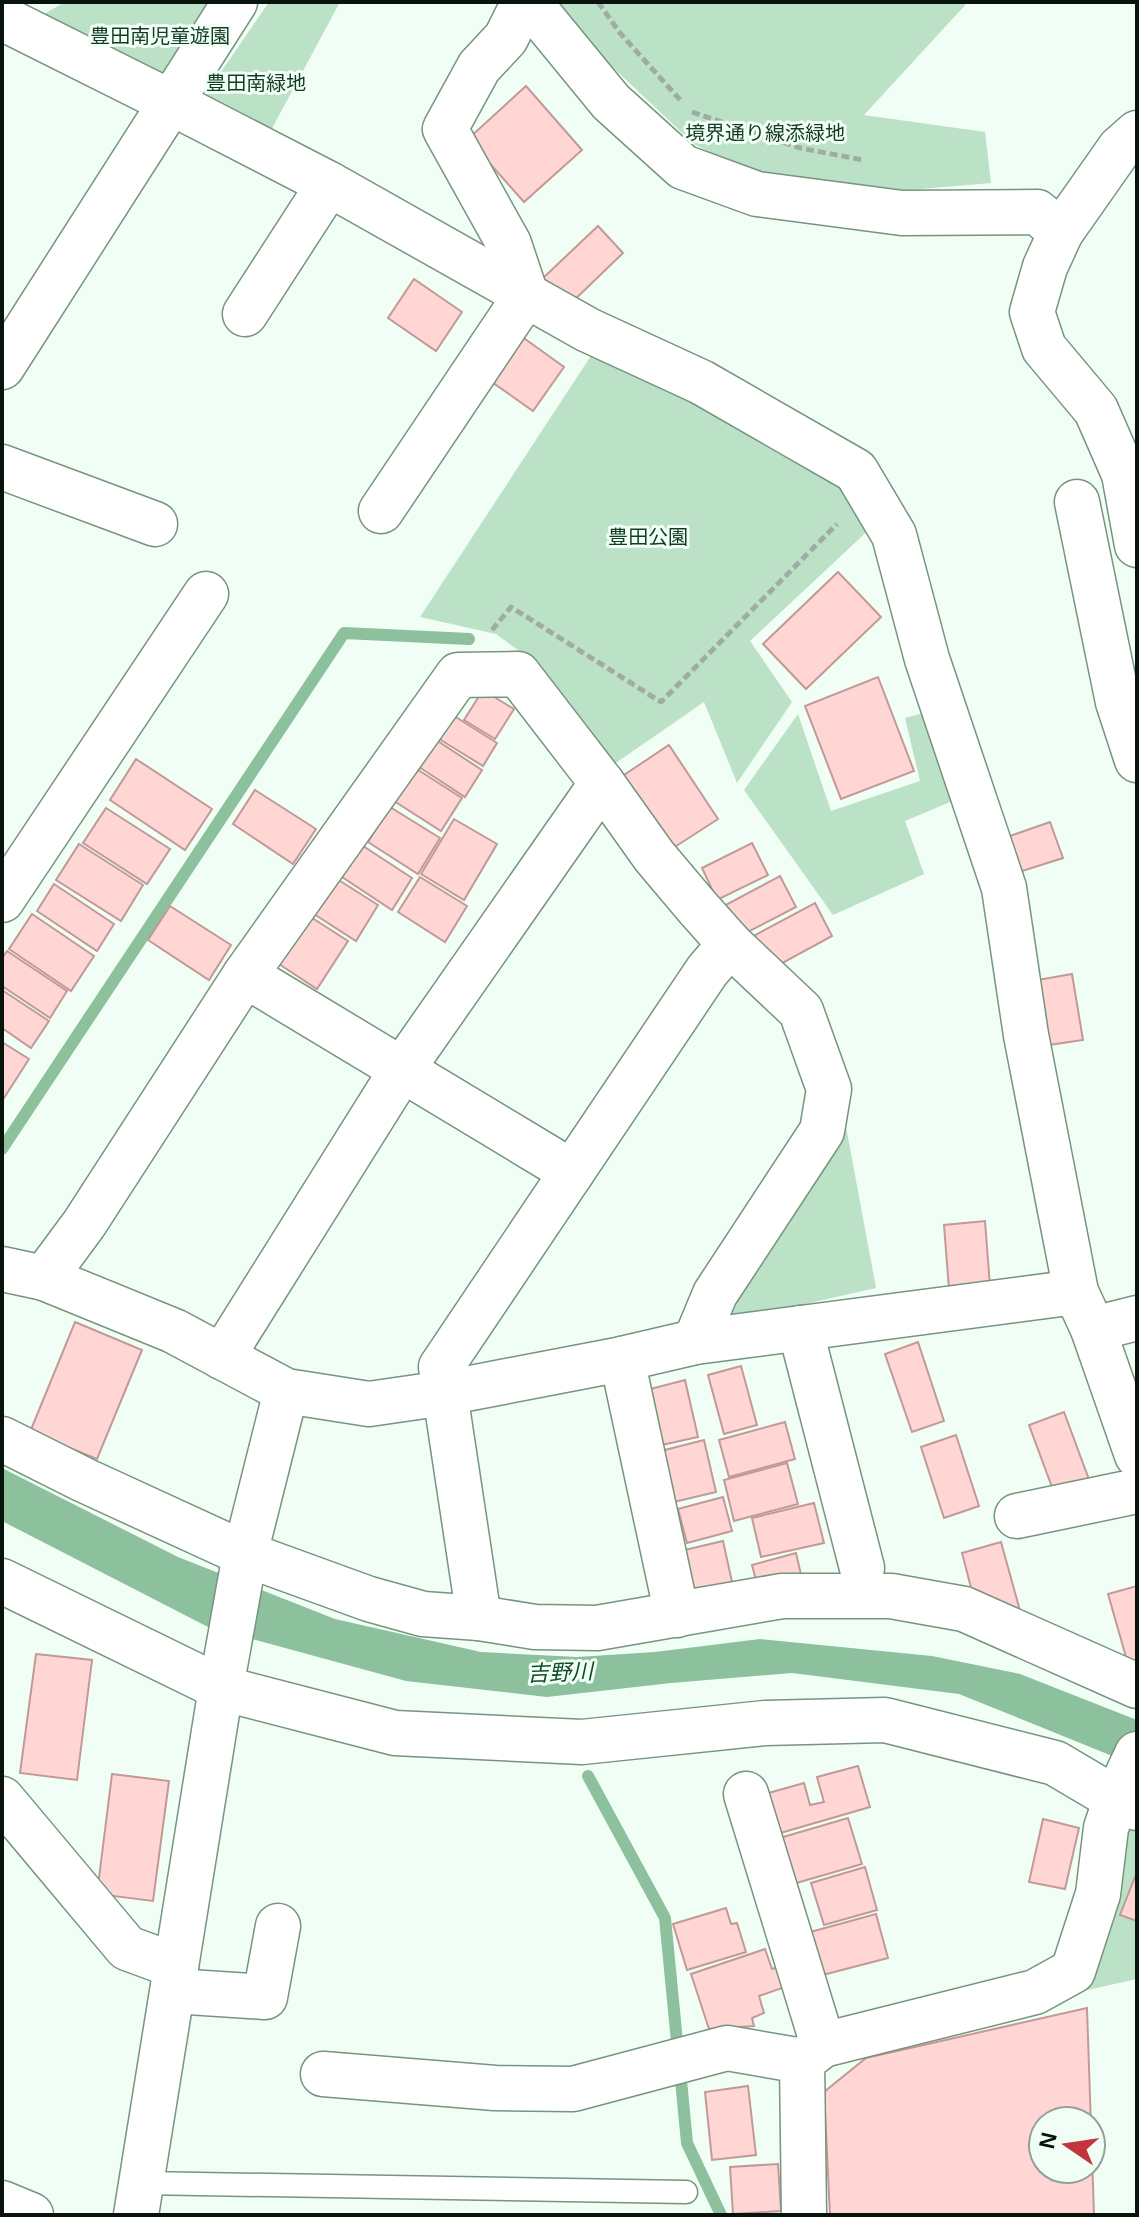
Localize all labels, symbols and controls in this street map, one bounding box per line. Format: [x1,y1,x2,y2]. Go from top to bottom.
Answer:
park label: 豊田南児童遊園 [90,25,230,47]
park label: 豊田南緑地 [206,72,306,94]
park label: 境界通り線添緑地 [685,122,845,144]
park label: 豊田公園 [608,526,688,548]
water label: 吉野川 [527,1659,595,1686]
north arrow [1027,2105,1107,2185]
text: N [1034,2130,1062,2151]

